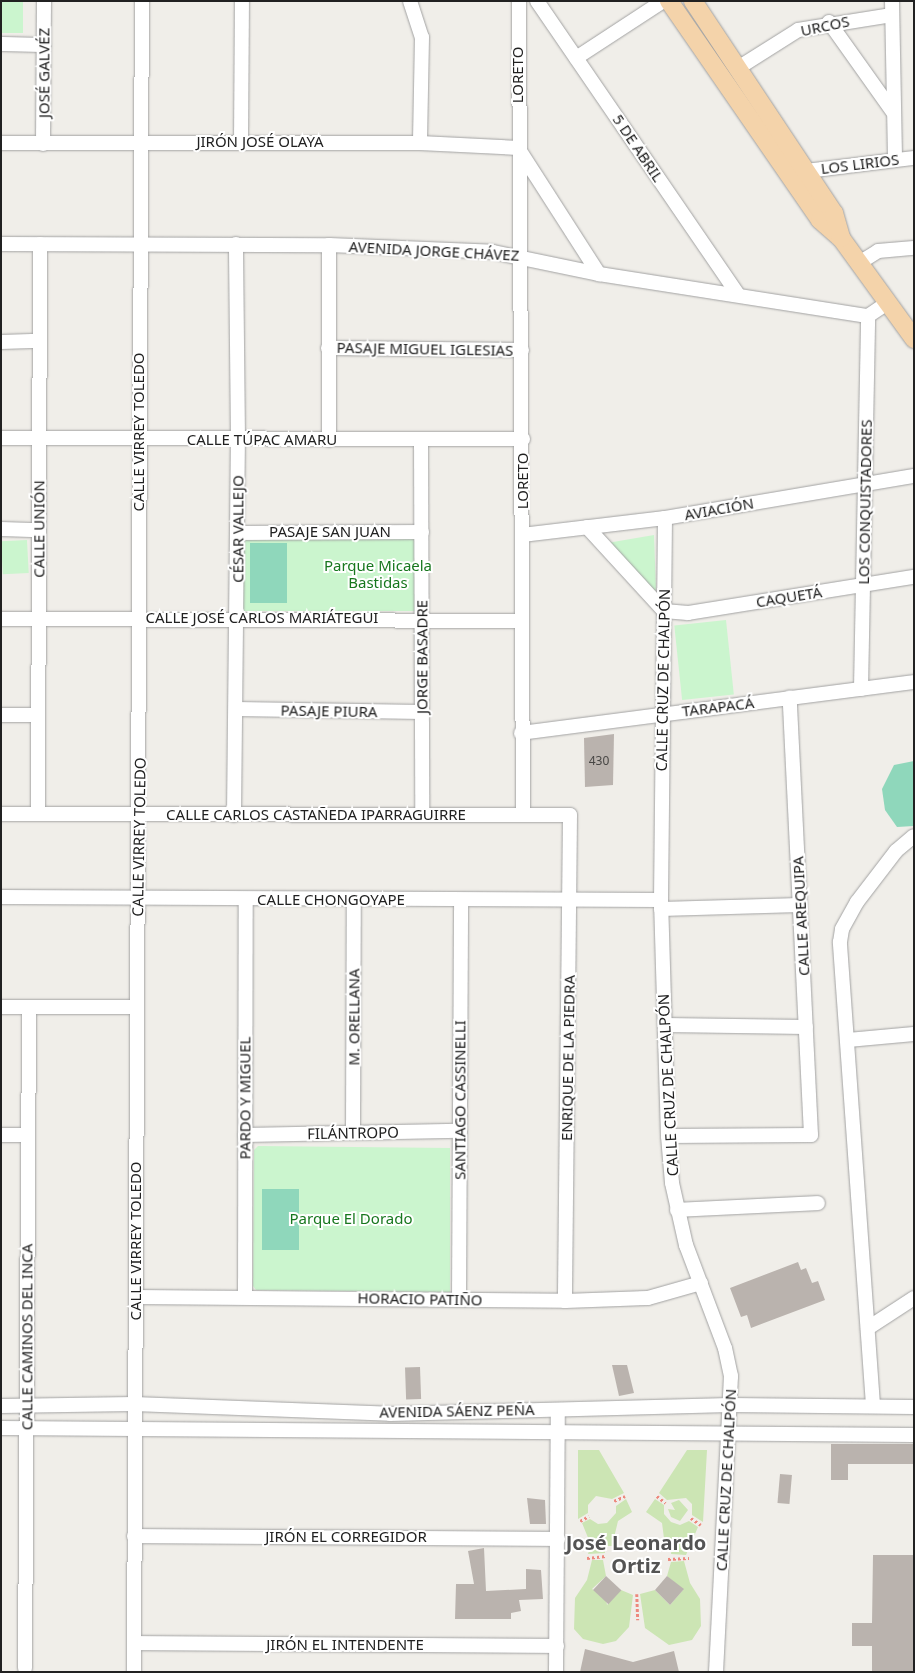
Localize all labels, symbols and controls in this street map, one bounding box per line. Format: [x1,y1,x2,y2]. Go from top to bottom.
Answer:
street label: URCOS [799,12,851,40]
street label: JOSÉ GALVÉZ [35,28,53,118]
street label: LORETO [509,47,527,103]
street label: 5 DE ABRIL [609,111,667,185]
street label: JIRÓN JOSÉ OLAYA [196,133,324,151]
street label: LOS LIRIOS [820,150,900,178]
street label: AVENIDA JORGE CHÁVEZ [348,238,520,264]
street label: PASAJE MIGUEL IGLESIAS [336,338,514,360]
street label: CALLE VIRREY TOLEDO [130,352,148,512]
street label: LOS CONQUISTADORES [855,419,875,585]
street label: CALLE TÚPAC AMARU [187,431,337,449]
street label: LORETO [514,453,532,509]
street label: CÉSAR VALLEJO [229,475,247,583]
street label: CALLE UNIÓN [30,480,48,578]
street label: AVIACIÓN [683,494,755,524]
street label: PASAJE SAN JUAN [269,523,391,541]
park label: Parque Micaela Bastidas [324,556,432,591]
street label: CAQUETÁ [755,583,823,611]
street label: CALLE CRUZ DE CHALPÓN [652,589,674,771]
street label: JORGE BASADRE [413,600,431,714]
street label: CALLE JOSÉ CARLOS MARIÁTEGUI [146,609,378,627]
street label: TARAPACÁ [681,694,755,720]
street label: PASAJE PIURA [280,701,378,721]
house number: 430 [589,754,609,768]
street label: CALLE VIRREY TOLEDO [129,757,149,917]
street label: CALLE CARLOS CASTAÑEDA IPARRAGUIRRE [166,806,466,824]
street label: CALLE AREQUIPA [789,856,813,976]
street label: CALLE CHONGOYAPE [257,891,405,909]
street label: M. ORELLANA [345,968,363,1066]
street label: ENRIQUE DE LA PIEDRA [558,975,578,1141]
street label: CALLE CRUZ DE CHALPÓN [654,993,682,1177]
street label: SANTIAGO CASSINELLI [451,1020,469,1180]
street label: PARDO Y MIGUEL [236,1037,254,1159]
street label: FILÁNTROPO [307,1123,399,1143]
street label: CALLE VIRREY TOLEDO [127,1161,145,1321]
park label: Parque El Dorado [290,1210,412,1228]
street label: CALLE CAMINOS DEL INCA [18,1244,36,1430]
street label: HORACIO PATIÑO [357,1289,483,1309]
street label: CALLE CRUZ DE CHALPÓN [712,1388,740,1572]
street label: AVENIDA SÁENZ PEÑA [379,1401,535,1421]
street label: JIRÓN EL CORREGIDOR [265,1528,427,1546]
district label: José Leonardo Ortiz [566,1530,706,1577]
street label: JIRÓN EL INTENDENTE [266,1636,424,1654]

